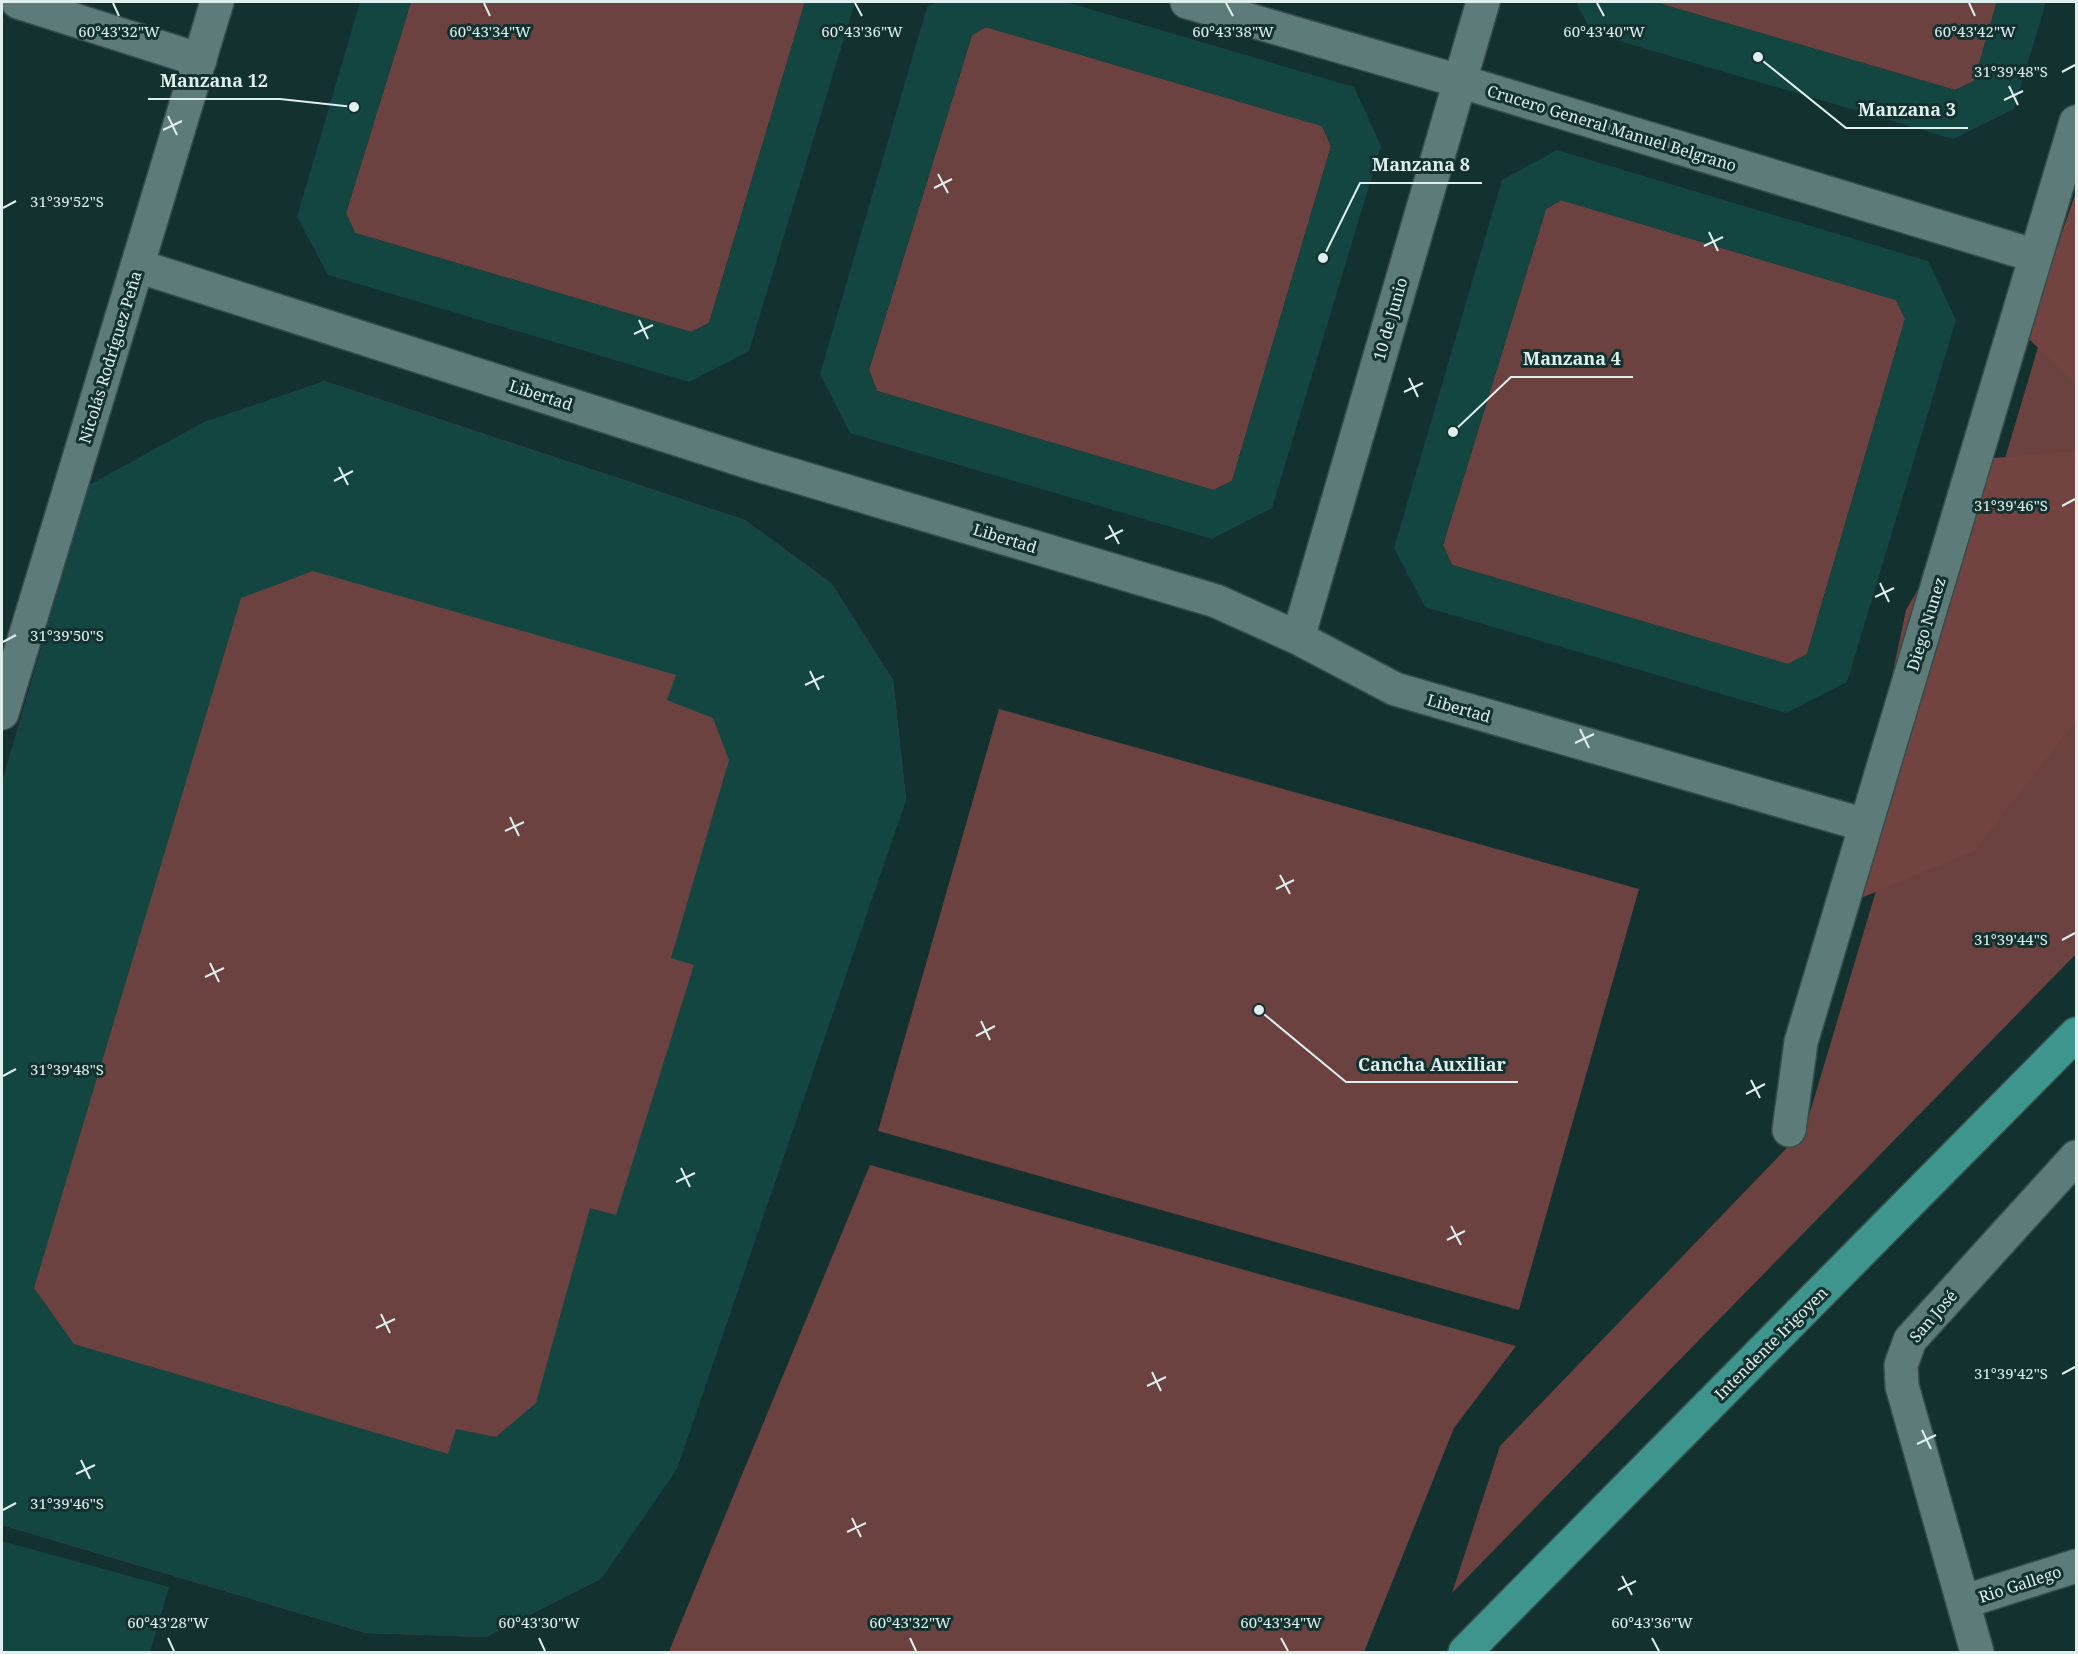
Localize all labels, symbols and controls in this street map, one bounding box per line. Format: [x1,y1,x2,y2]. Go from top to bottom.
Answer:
text: 60°43'32"W [78,21,160,41]
text: 60°43'34"W [449,21,531,41]
text: 60°43'36"W [821,21,903,41]
text: 60°43'38"W [1192,21,1274,41]
text: 60°43'40"W [1563,21,1645,41]
text: 60°43'42"W [1934,21,2016,41]
text: 31°39'48"S [1974,61,2048,81]
callout: Manzana 12 [148,63,280,99]
text: Manzana 12 [160,68,268,92]
street label: Crucero General Manuel Belgrano [1485,80,1739,176]
callout: Manzana 3 [1846,92,1968,128]
text: Manzana 3 [1858,97,1956,121]
callout: Manzana 8 [1360,147,1482,183]
text: Manzana 8 [1372,152,1470,176]
text: 31°39'52"S [30,191,104,211]
street label: Nicolás Rodríguez Peña [73,268,147,446]
street label: 10 de Junio [1368,275,1412,363]
callout: Manzana 4 [1511,341,1633,377]
text: Manzana 4 [1523,346,1621,370]
street label: Libertad [506,374,576,416]
text: 31°39'46"S [1974,495,2048,515]
street label: Libertad [970,518,1040,558]
street label: Diego Nunez [1901,575,1951,673]
text: 31°39'50"S [30,625,104,645]
street label: Libertad [1424,688,1494,728]
text: 31°39'44"S [1974,929,2048,949]
callout: Cancha Auxiliar [1346,1046,1518,1082]
text: Cancha Auxiliar [1358,1052,1507,1076]
text: 31°39'48"S [30,1059,104,1079]
street label: Intendente Irigoyen [1710,1282,1832,1404]
street label: San José [1904,1285,1962,1347]
text: 31°39'42"S [1974,1363,2048,1383]
text: 31°39'46"S [30,1493,104,1513]
street label: Rio Gallego [1976,1560,2064,1608]
text: 60°43'28"W [127,1612,209,1632]
text: 60°43'30"W [498,1612,580,1632]
text: 60°43'32"W [869,1612,951,1632]
text: 60°43'34"W [1240,1612,1322,1632]
text: 60°43'36"W [1611,1612,1693,1632]

